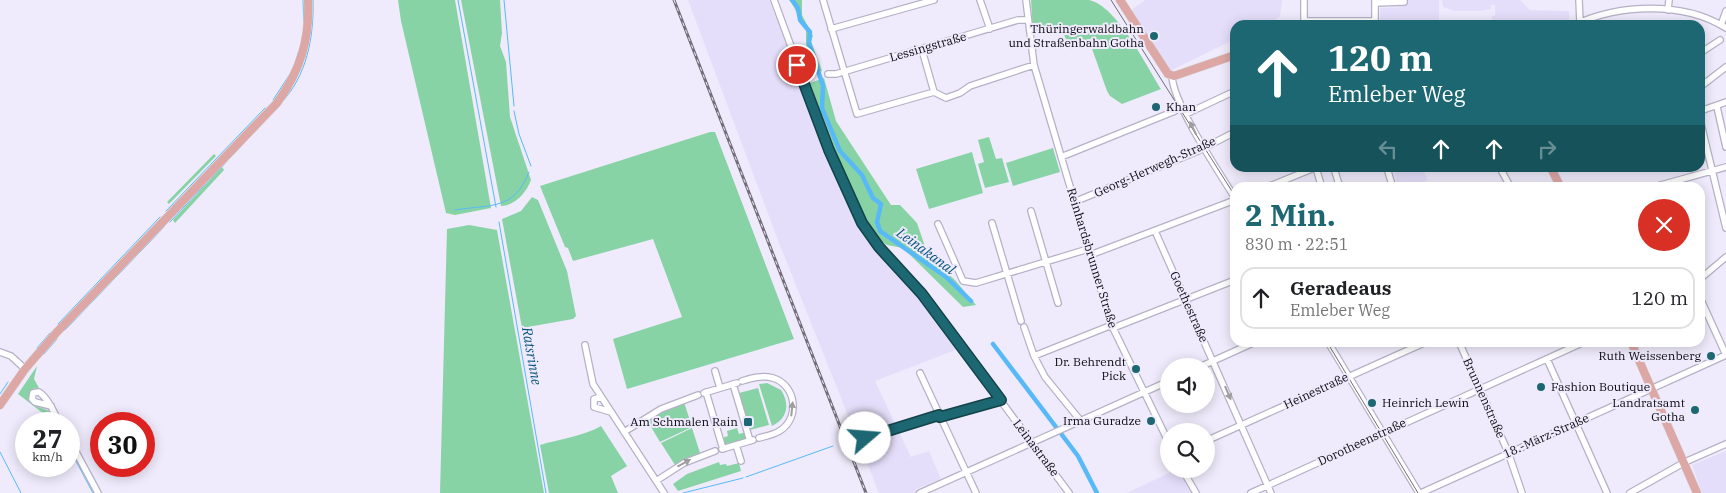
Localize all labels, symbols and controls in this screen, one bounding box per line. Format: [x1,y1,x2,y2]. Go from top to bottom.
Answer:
place label: Thüringerwaldbahn und Straßenbahn Gotha [1008,21,1144,50]
street label: Lessingstraße [888,28,968,65]
marker: Thüringerwaldbahn und Straßenbahn Gotha [1148,30,1160,42]
text: 120 m [1328,35,1433,81]
icon: ahead [1245,40,1310,105]
pin [776,44,818,86]
icon: arrive [783,51,811,79]
text: Emleber Weg [1328,79,1466,108]
place label: Khan [1166,99,1197,114]
marker: Khan [1150,101,1162,113]
one-way arrow [1189,121,1197,135]
street label: Georg-Herwegh-Straße [1092,133,1218,200]
icon: left [1374,135,1402,163]
icon: ahead [1427,135,1455,163]
icon: ahead [1480,135,1508,163]
icon: right [1533,135,1561,163]
street label: Reinhardsbrunner Straße [1064,186,1121,330]
text: 2 Min. [1245,195,1336,234]
button: close [1638,199,1690,251]
water label: Leinakanal [892,223,960,279]
text: 830 m · 22:51 [1245,234,1348,254]
street label: Goethestraße [1167,269,1212,345]
text: Geradeaus [1290,276,1391,300]
icon: ahead [1247,284,1275,312]
text: 120 m [1631,286,1688,310]
text: Emleber Weg [1290,300,1390,320]
water label: Ratsrinne [518,325,546,387]
place label: Ruth Weissenberg [1598,348,1701,363]
marker: Ruth Weissenberg [1705,350,1717,362]
place label: Dr. Behrendt Pick [1055,354,1126,383]
street label: Brunnenstraße [1460,355,1509,440]
map controls [1160,358,1215,478]
button: sound [1160,358,1215,413]
marker: Dr. Behrendt Pick [1130,363,1142,375]
street label: Heinestraße [1281,369,1351,412]
place label: Fashion Boutique [1551,379,1650,394]
marker: Fashion Boutique [1535,381,1547,393]
one-way arrow [1224,386,1232,400]
place label: Heinrich Lewin [1382,395,1470,410]
place label: Landratsamt Gotha [1612,395,1685,424]
marker: Heinrich Lewin [1366,397,1378,409]
one-way arrow [788,400,796,416]
marker: Landratsamt Gotha [1689,404,1701,416]
street label: 18.-März-Straße [1501,410,1591,461]
position arrow [838,411,890,463]
speed limit sign: 30 [90,412,155,477]
place label: Irma Guradze [1063,413,1141,428]
place label: Am Schmalen Rain [630,414,738,429]
marker: Irma Guradze [1145,415,1157,427]
street label: Dorotheenstraße [1315,415,1408,469]
marker: Am Schmalen Rain [742,416,754,428]
street label: Leinastraße [1010,416,1063,479]
text: 27 [32,422,63,455]
button: search [1160,423,1215,478]
text: km/h [32,449,63,464]
one-way arrow [677,459,691,468]

